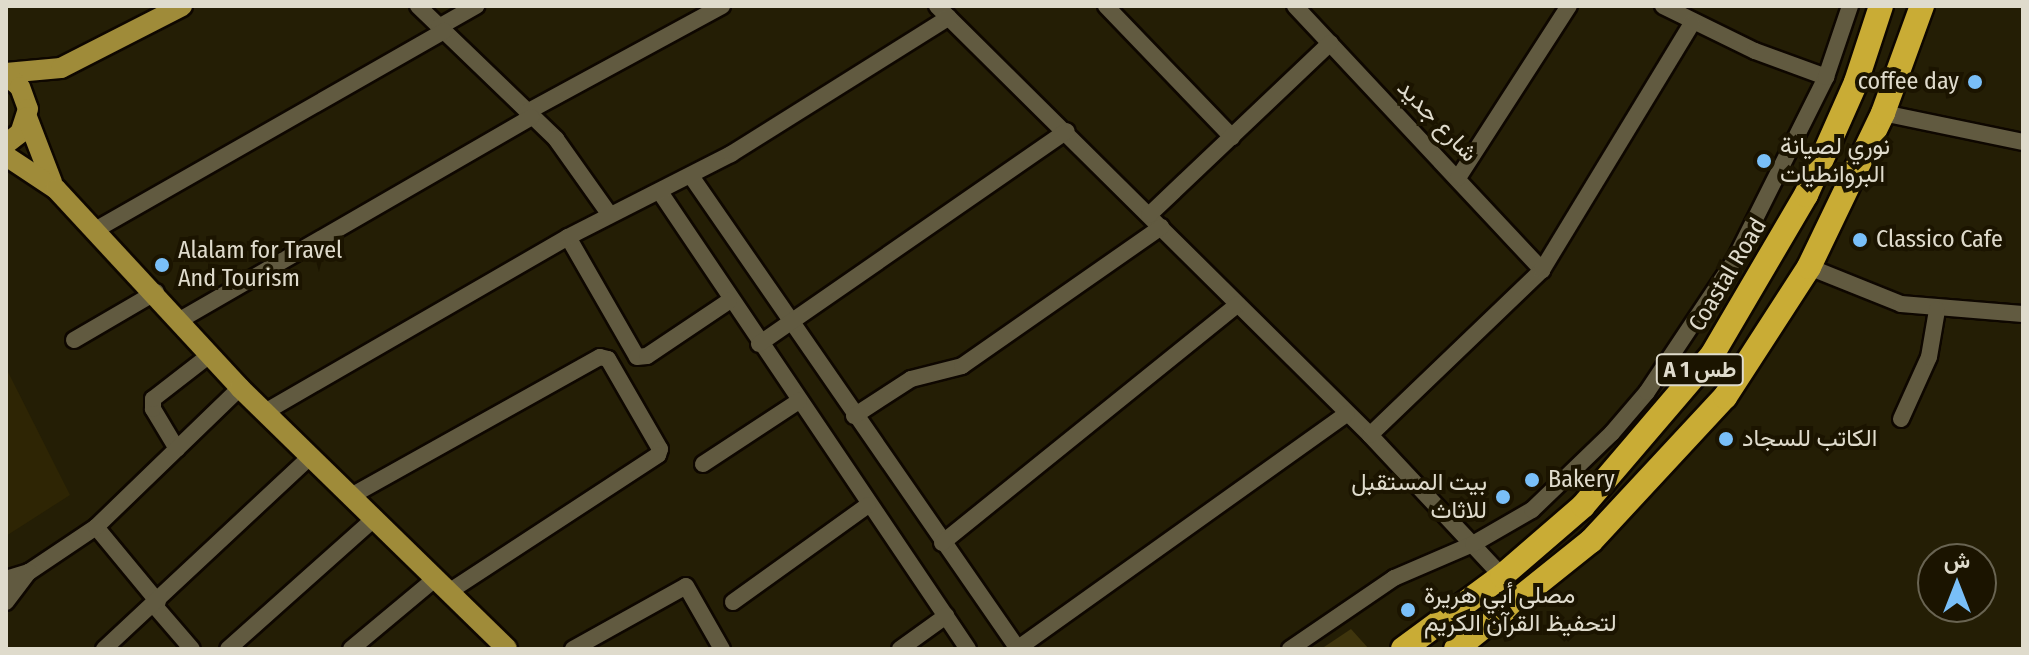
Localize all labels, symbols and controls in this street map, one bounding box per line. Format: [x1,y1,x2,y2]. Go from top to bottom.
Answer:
place label: coffee day [1858,68,1959,96]
marker: coffee day [1966,73,1984,91]
street label: شارع جديد [1391,74,1483,168]
place label: نوري لصيانة البروانطيات [1780,133,1890,189]
marker: نوري لصيانة البروانطيات [1755,152,1773,170]
street label: Coastal Road [1683,213,1773,337]
place label: Classico Cafe [1876,226,2003,254]
marker: Classico Cafe [1851,231,1869,249]
place label: Alalam for Travel And Tourism [178,237,342,293]
marker: Alalam for Travel And Tourism [153,256,171,274]
road number: A 1 طس [1654,352,1746,388]
place label: الكاتب للسجاد [1742,425,1877,453]
marker: الكاتب للسجاد [1717,430,1735,448]
place label: Bakery [1548,466,1615,494]
place label: بيت المستقبل للاثاث [1351,469,1487,525]
marker: Bakery [1523,471,1541,489]
marker: بيت المستقبل للاثاث [1494,488,1512,506]
north arrow [1917,543,1997,623]
text: ش [1944,547,1970,574]
place label: مصلى أبي هريرة لتحفيظ القرآن الكريم [1424,582,1617,638]
marker: مصلى أبي هريرة لتحفيظ القرآن الكريم [1399,601,1417,619]

